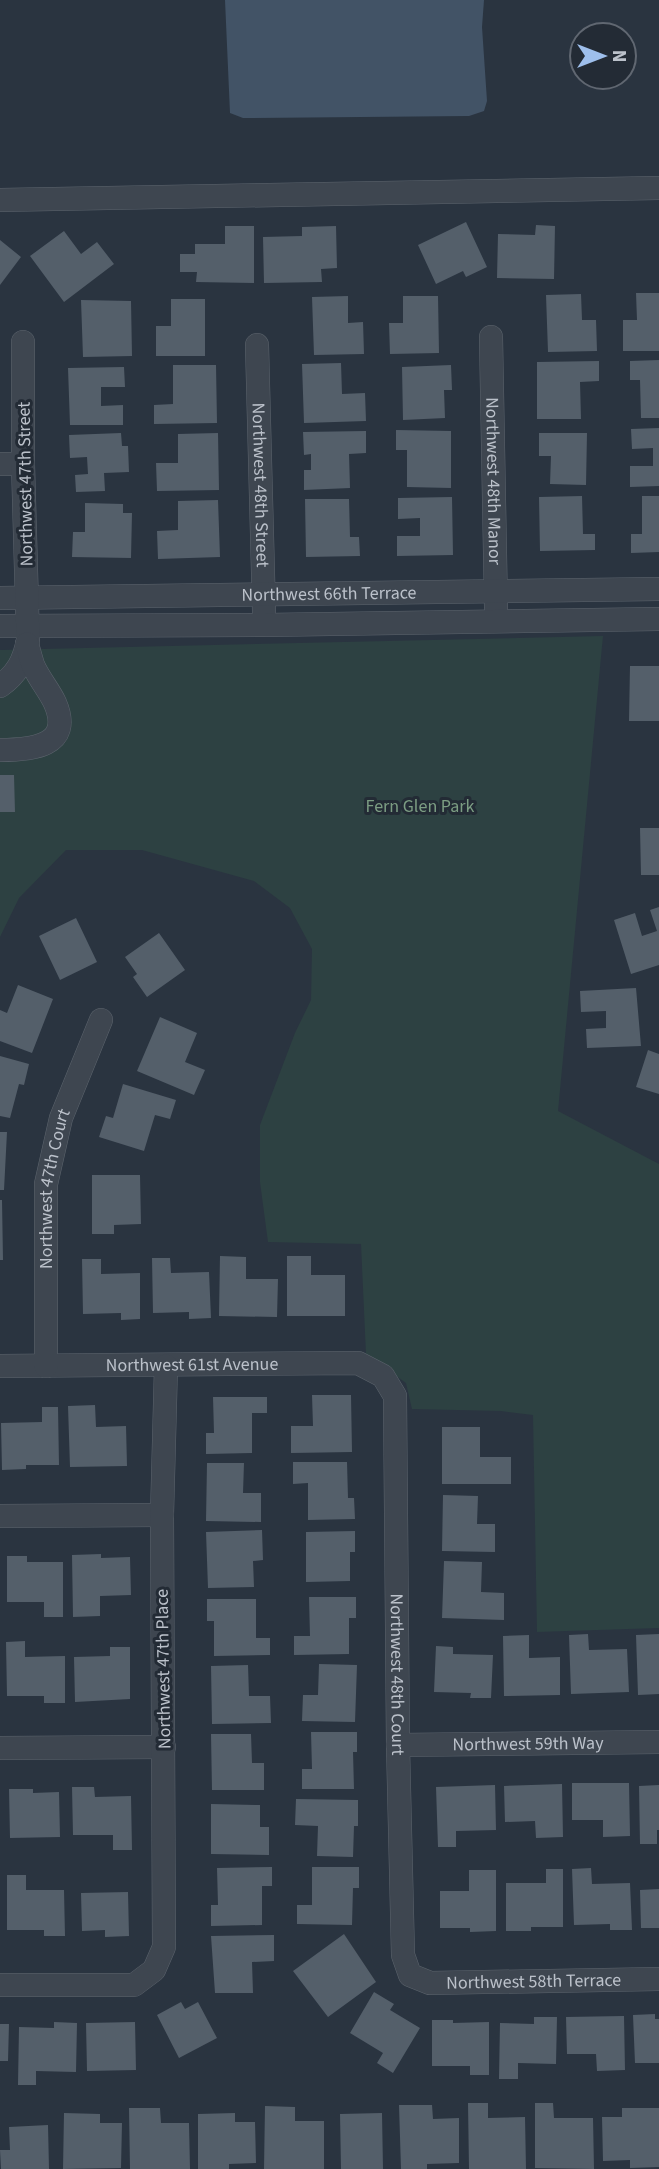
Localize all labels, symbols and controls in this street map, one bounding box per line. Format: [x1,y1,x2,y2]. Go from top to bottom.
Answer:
north arrow [568,21,638,91]
text: N [605,50,632,62]
street label: Northwest 48th Manor [479,397,507,566]
street label: Northwest 47th Street [12,401,39,567]
street label: Northwest 48th Street [246,402,275,568]
street label: Northwest 66th Terrace [241,580,417,608]
park label: Fern Glen Park [366,794,475,819]
street label: Northwest 47th Court [34,1105,77,1269]
street label: Northwest 61st Avenue [106,1352,278,1378]
street label: Northwest 47th Place [150,1589,177,1749]
street label: Northwest 48th Court [384,1593,410,1756]
street label: Northwest 59th Way [452,1731,604,1757]
street label: Northwest 58th Terrace [446,1968,621,1996]

